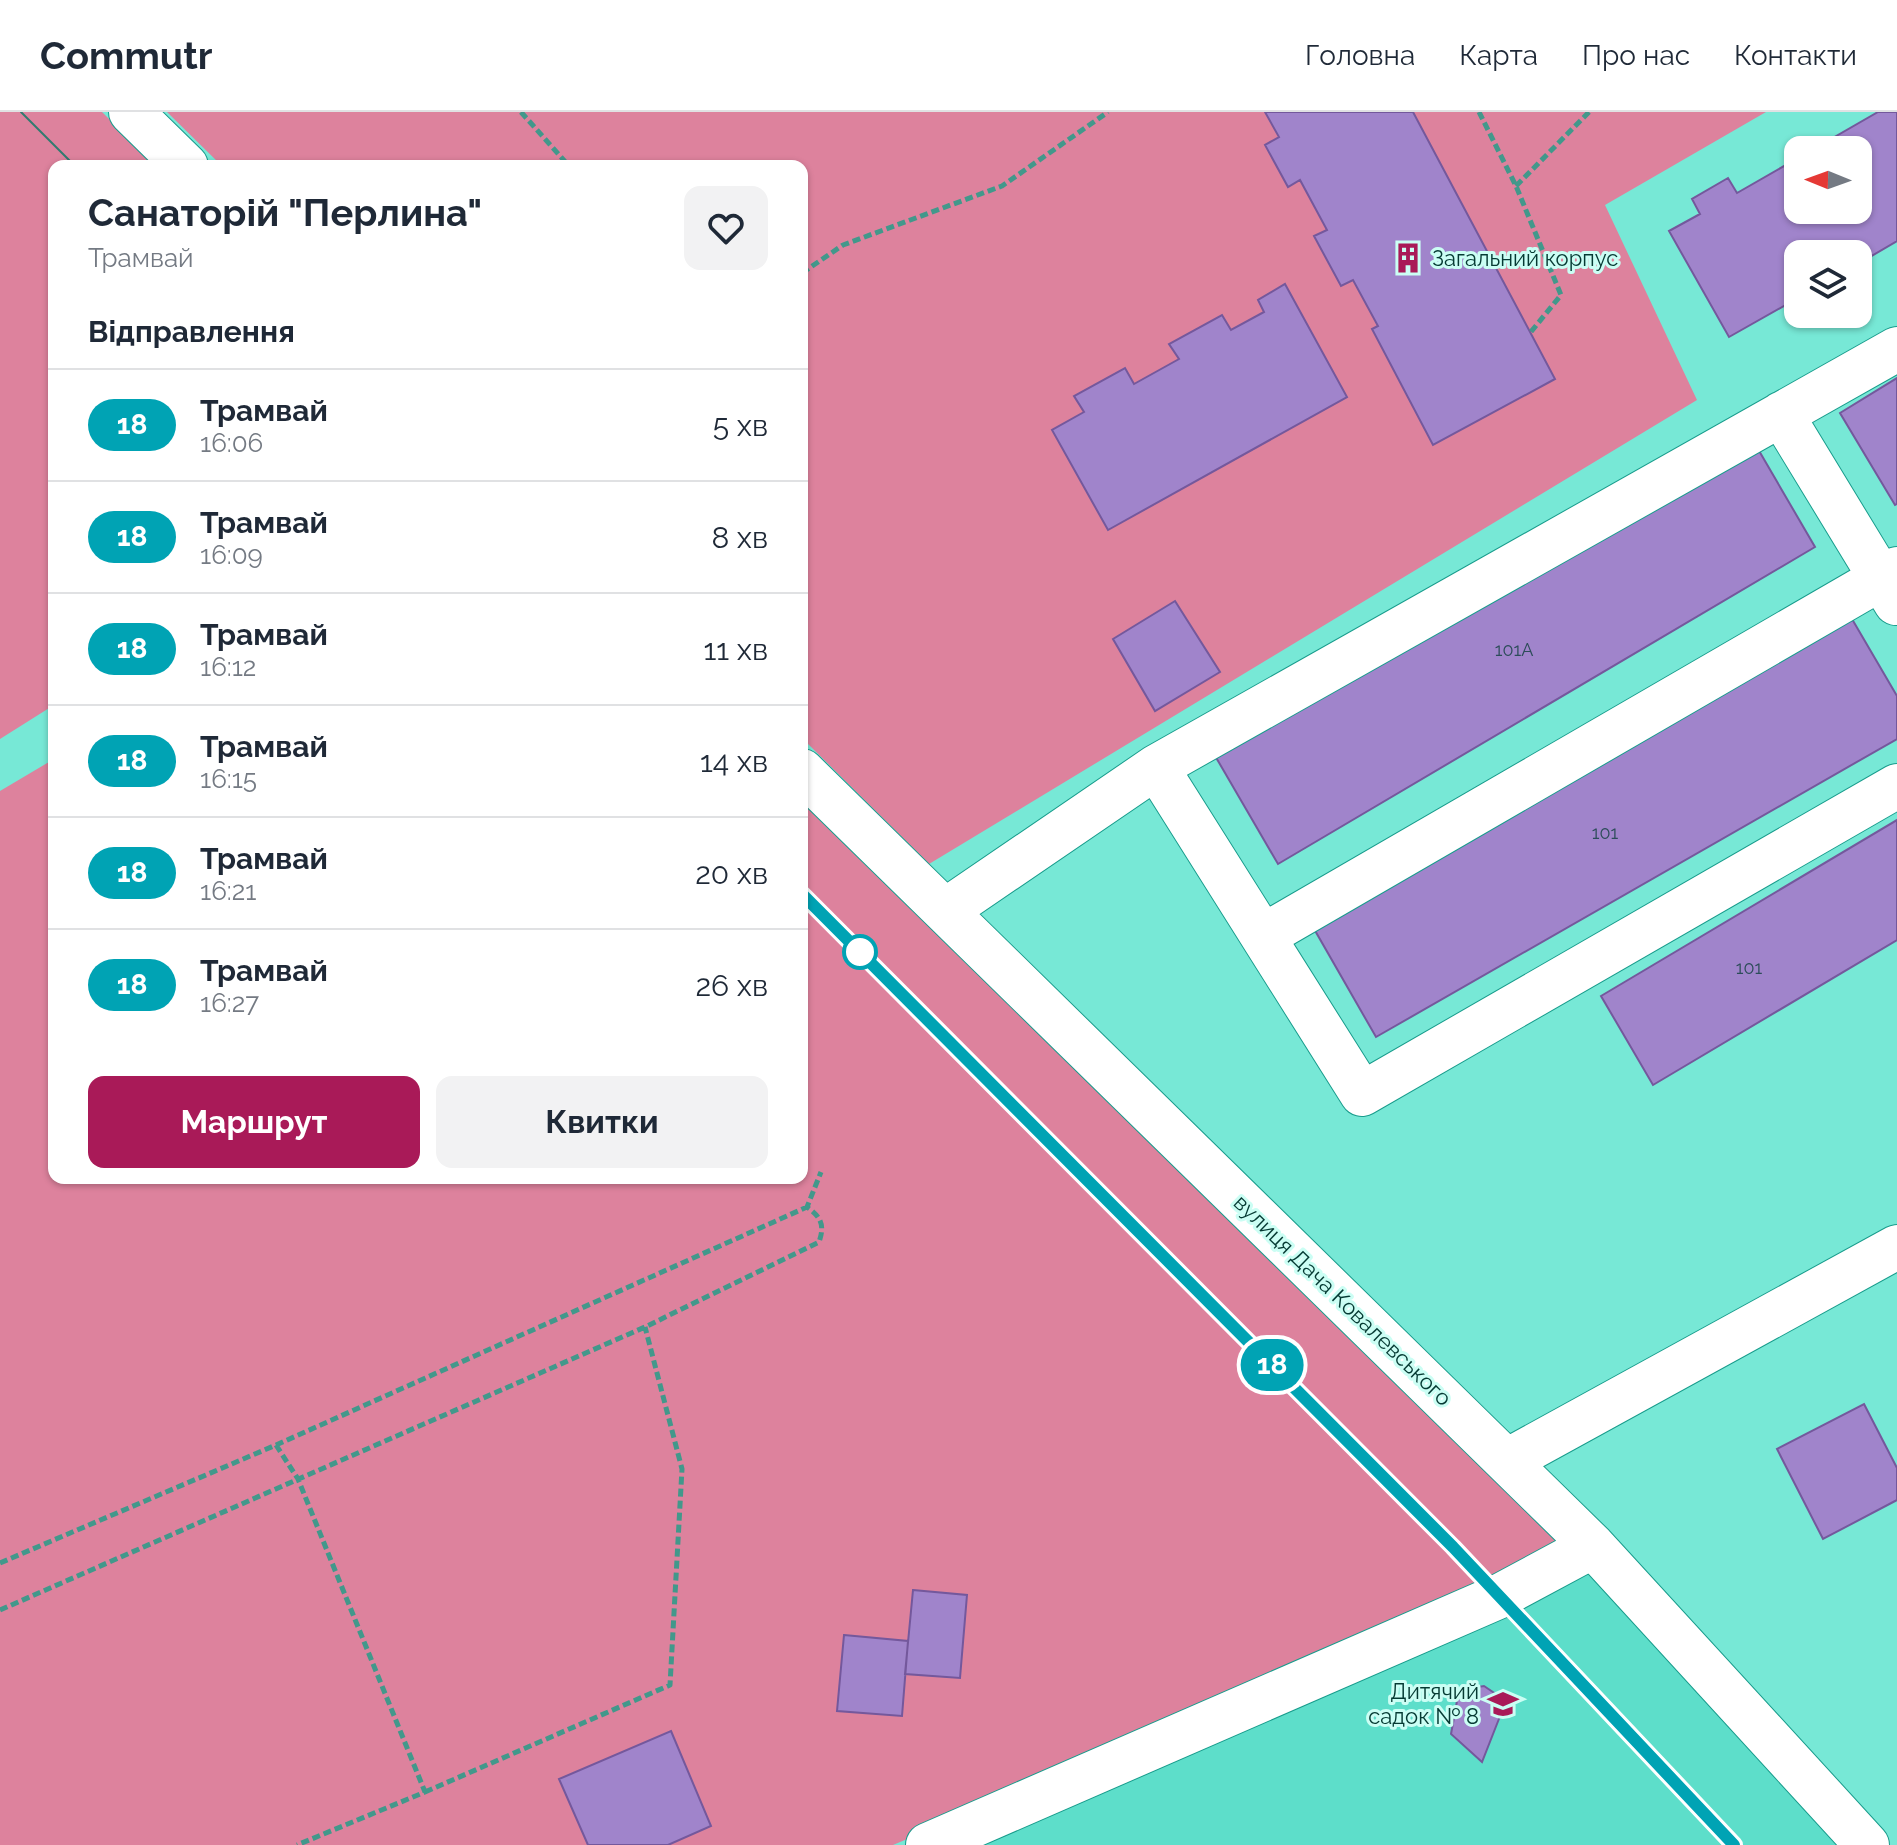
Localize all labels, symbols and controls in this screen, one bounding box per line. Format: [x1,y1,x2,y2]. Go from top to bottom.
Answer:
text: Commutr [40,33,212,78]
text: Головна [1305,39,1415,72]
text: Карта [1459,39,1538,72]
text: Про нас [1582,39,1690,72]
text: Контакти [1734,39,1857,72]
north arrow [1784,136,1872,224]
map controls [1784,136,1872,328]
button: heart [684,186,768,270]
text: Санаторій "Перлина" [88,190,482,235]
button: layers [1784,240,1872,328]
building icon: Загальний корпус [1391,241,1425,275]
text: Трамвай [88,243,194,273]
place label: Загальний корпус [1432,245,1618,271]
text: Відправлення [88,314,295,349]
text: Трамвай [200,393,328,428]
text: 18 [117,408,147,441]
text: 5 хв [713,408,768,443]
text: 16:06 [200,428,263,458]
text: Трамвай [200,505,328,540]
text: 18 [117,520,147,553]
text: 8 хв [711,520,768,555]
text: 16:09 [200,540,263,570]
text: Трамвай [200,617,328,652]
text: 18 [117,632,147,665]
text: 11 хв [704,632,768,667]
house number: 101А [1495,639,1533,660]
text: 16:12 [200,652,256,682]
text: Трамвай [200,729,328,764]
text: 18 [117,744,147,777]
text: 14 хв [700,744,768,779]
text: 16:15 [200,764,257,794]
house number: 101 [1592,822,1619,843]
text: Трамвай [200,841,328,876]
text: 18 [117,856,147,889]
text: 20 хв [695,856,768,891]
text: 16:21 [200,876,256,906]
unlabelled marker [843,935,877,969]
text: Трамвай [200,953,328,988]
house number: 101 [1736,957,1763,978]
text: 18 [117,968,147,1001]
text: 26 хв [695,968,768,1003]
text: 16:27 [200,988,259,1018]
button: Маршрут [88,1076,420,1168]
button: Квитки [436,1076,768,1168]
street label: вулиця Дача Ковалевського [1229,1189,1457,1411]
line badge: 18 [1236,1339,1308,1391]
text: 18 [1257,1348,1287,1381]
place label: Дитячий садок № 8 [1368,1678,1479,1729]
school or university icon: Дитячий садок № 8 [1486,1687,1520,1721]

